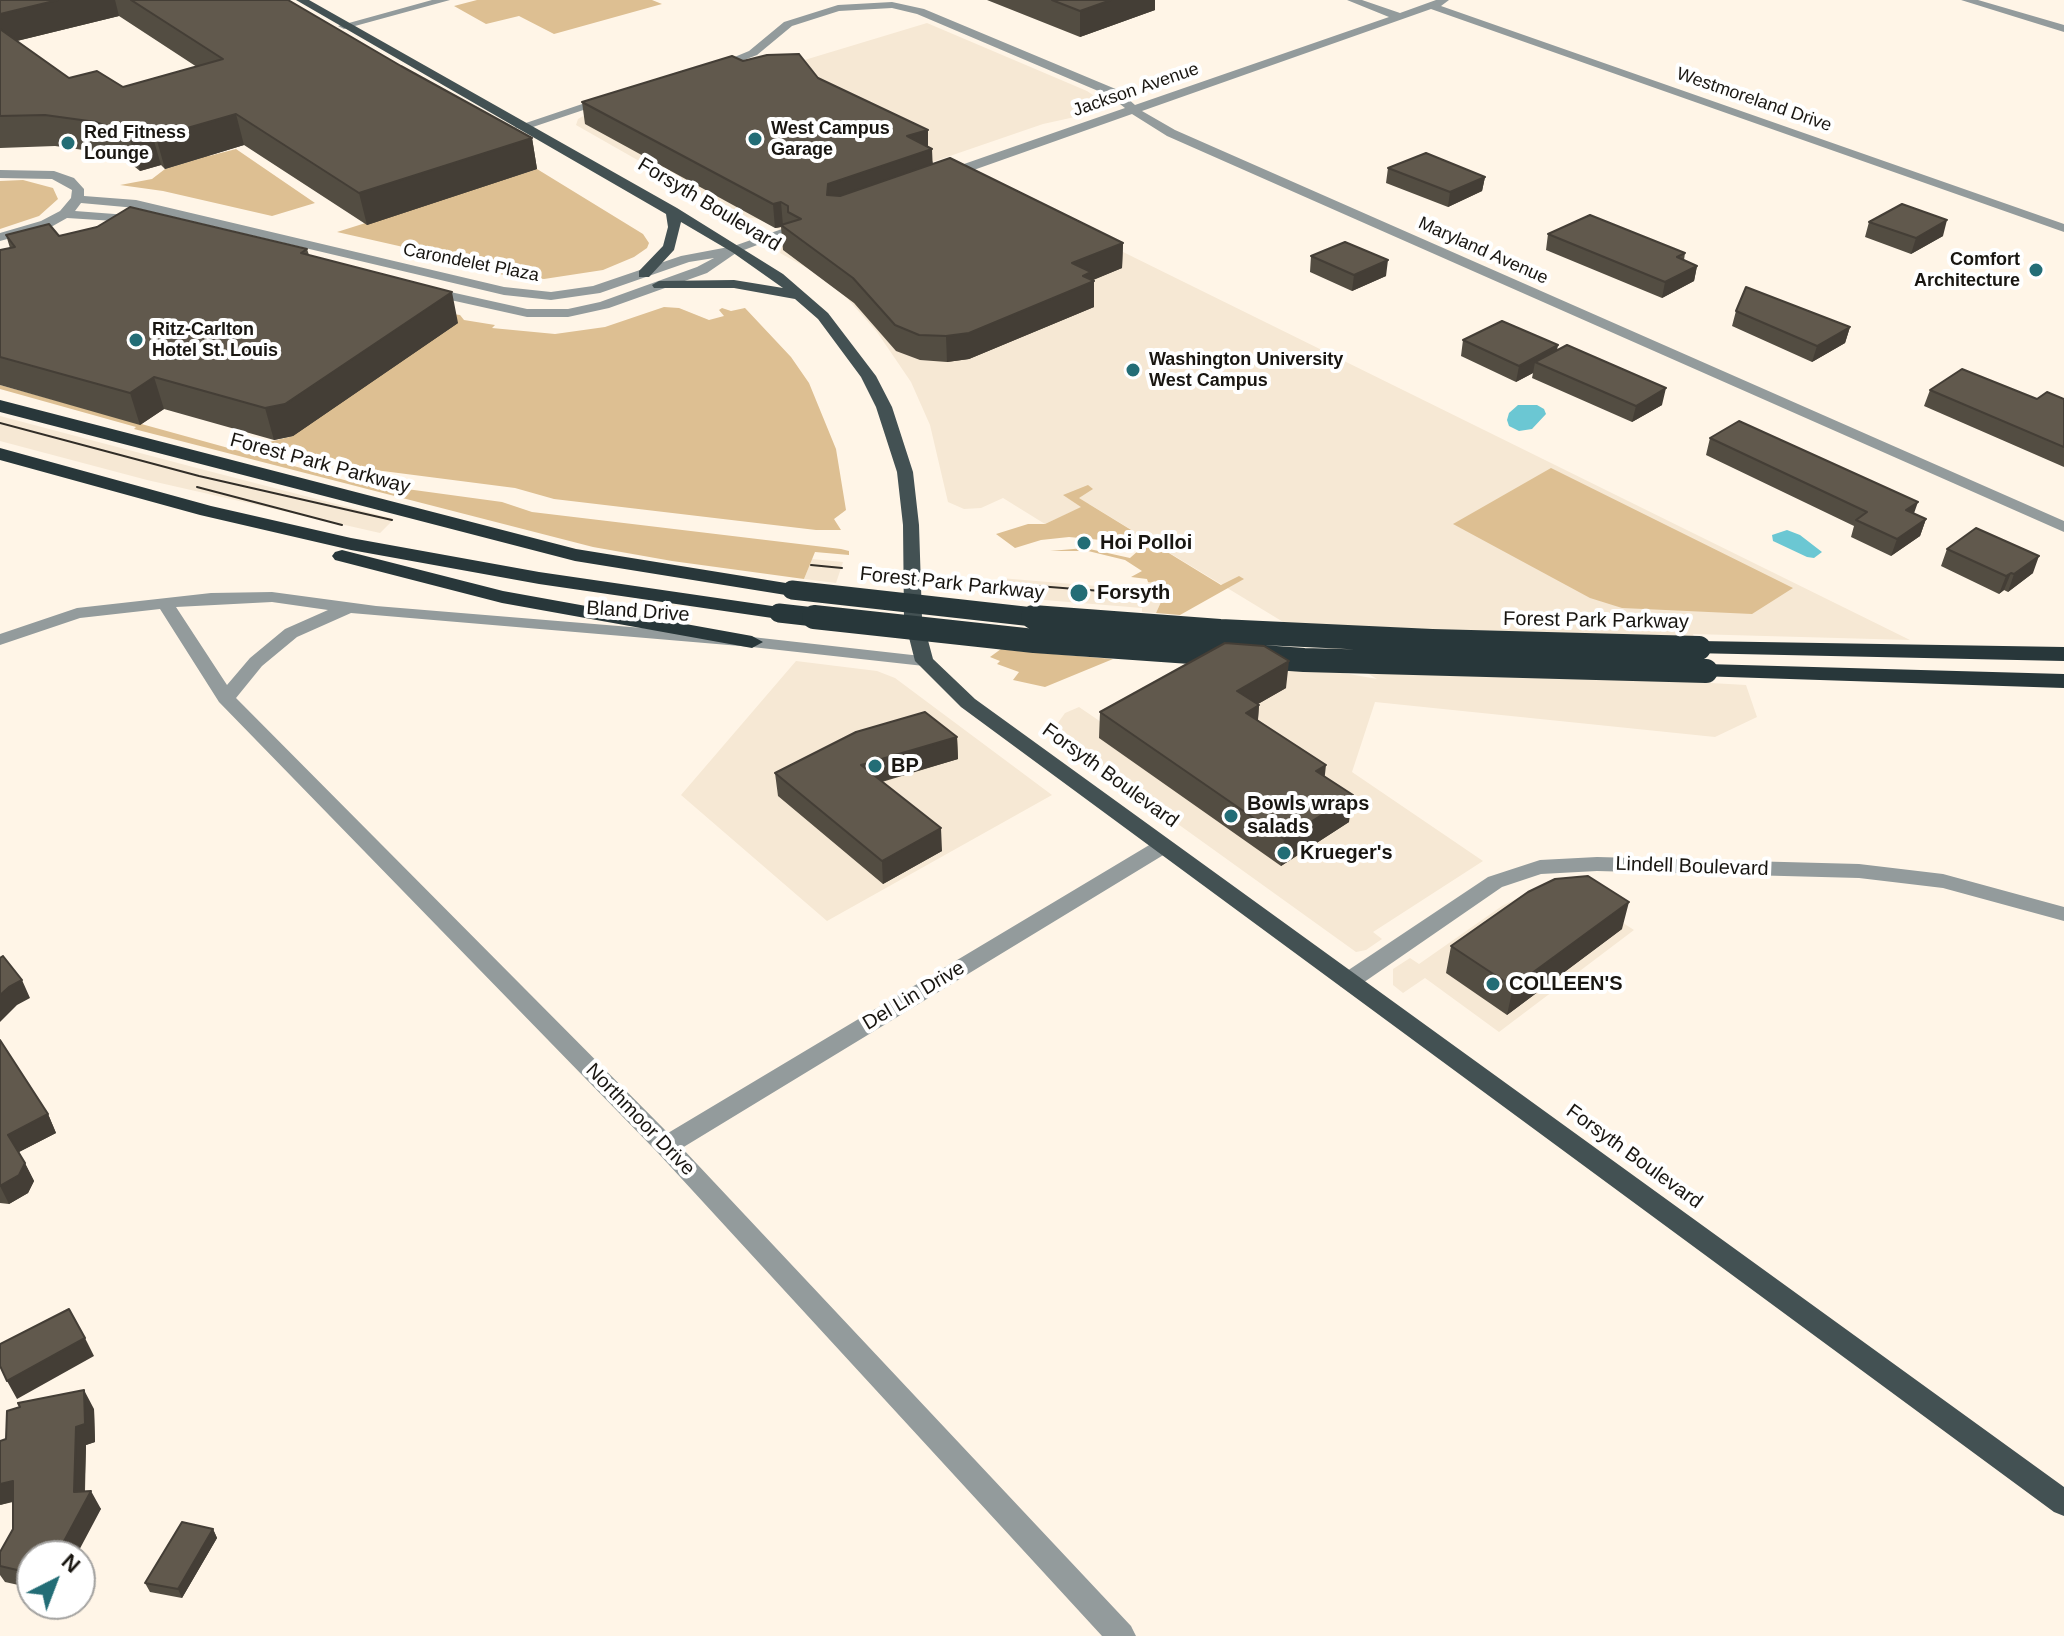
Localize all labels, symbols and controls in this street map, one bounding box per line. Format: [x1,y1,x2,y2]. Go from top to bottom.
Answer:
street label: Jackson Avenue [1070,58,1202,122]
street label: Westmoreland Drive [1674,63,1834,137]
place label: West Campus Garage [771,118,890,160]
place label: Red Fitness Lounge [84,122,186,164]
marker: West Campus Garage [746,130,764,148]
marker: Red Fitness Lounge [59,134,77,152]
street label: Forsyth Boulevard [633,153,785,257]
street label: Maryland Avenue [1415,213,1551,289]
street label: Carondelet Plaza [401,239,541,287]
place label: Comfort Architecture [1914,249,2020,292]
marker: Comfort Architecture [2027,261,2045,279]
place label: Ritz-Carlton Hotel St. Louis [152,319,278,362]
marker: Ritz-Carlton Hotel St. Louis [127,331,145,349]
place label: Washington University West Campus [1149,349,1343,392]
marker: Washington University West Campus [1124,361,1142,379]
street label: Forest Park Parkway [227,428,413,500]
place label: Hoi Polloi [1100,531,1192,555]
marker: Hoi Polloi [1075,534,1093,552]
street label: Forest Park Parkway [858,562,1046,606]
place label: Forsyth [1097,581,1170,605]
marker: Forsyth [1068,582,1090,604]
street label: Bland Drive [586,596,690,628]
street label: Forest Park Parkway [1503,607,1689,635]
street label: Forsyth Boulevard [1037,719,1183,833]
place label: BP [891,754,919,778]
marker: BP [866,757,884,775]
place label: Bowls wraps salads [1247,792,1369,839]
marker: Bowls wraps salads [1222,807,1240,825]
place label: Krueger's [1300,841,1393,865]
marker: Krueger's [1275,844,1293,862]
street label: Lindell Boulevard [1615,852,1769,882]
street label: Del Lin Drive [859,956,969,1036]
place label: COLLEEN'S [1509,972,1623,996]
marker: COLLEEN'S [1484,975,1502,993]
street label: Northmoor Drive [580,1059,700,1181]
street label: Forsyth Boulevard [1561,1100,1707,1214]
north arrow [16,1540,96,1620]
text: N [57,1549,85,1578]

